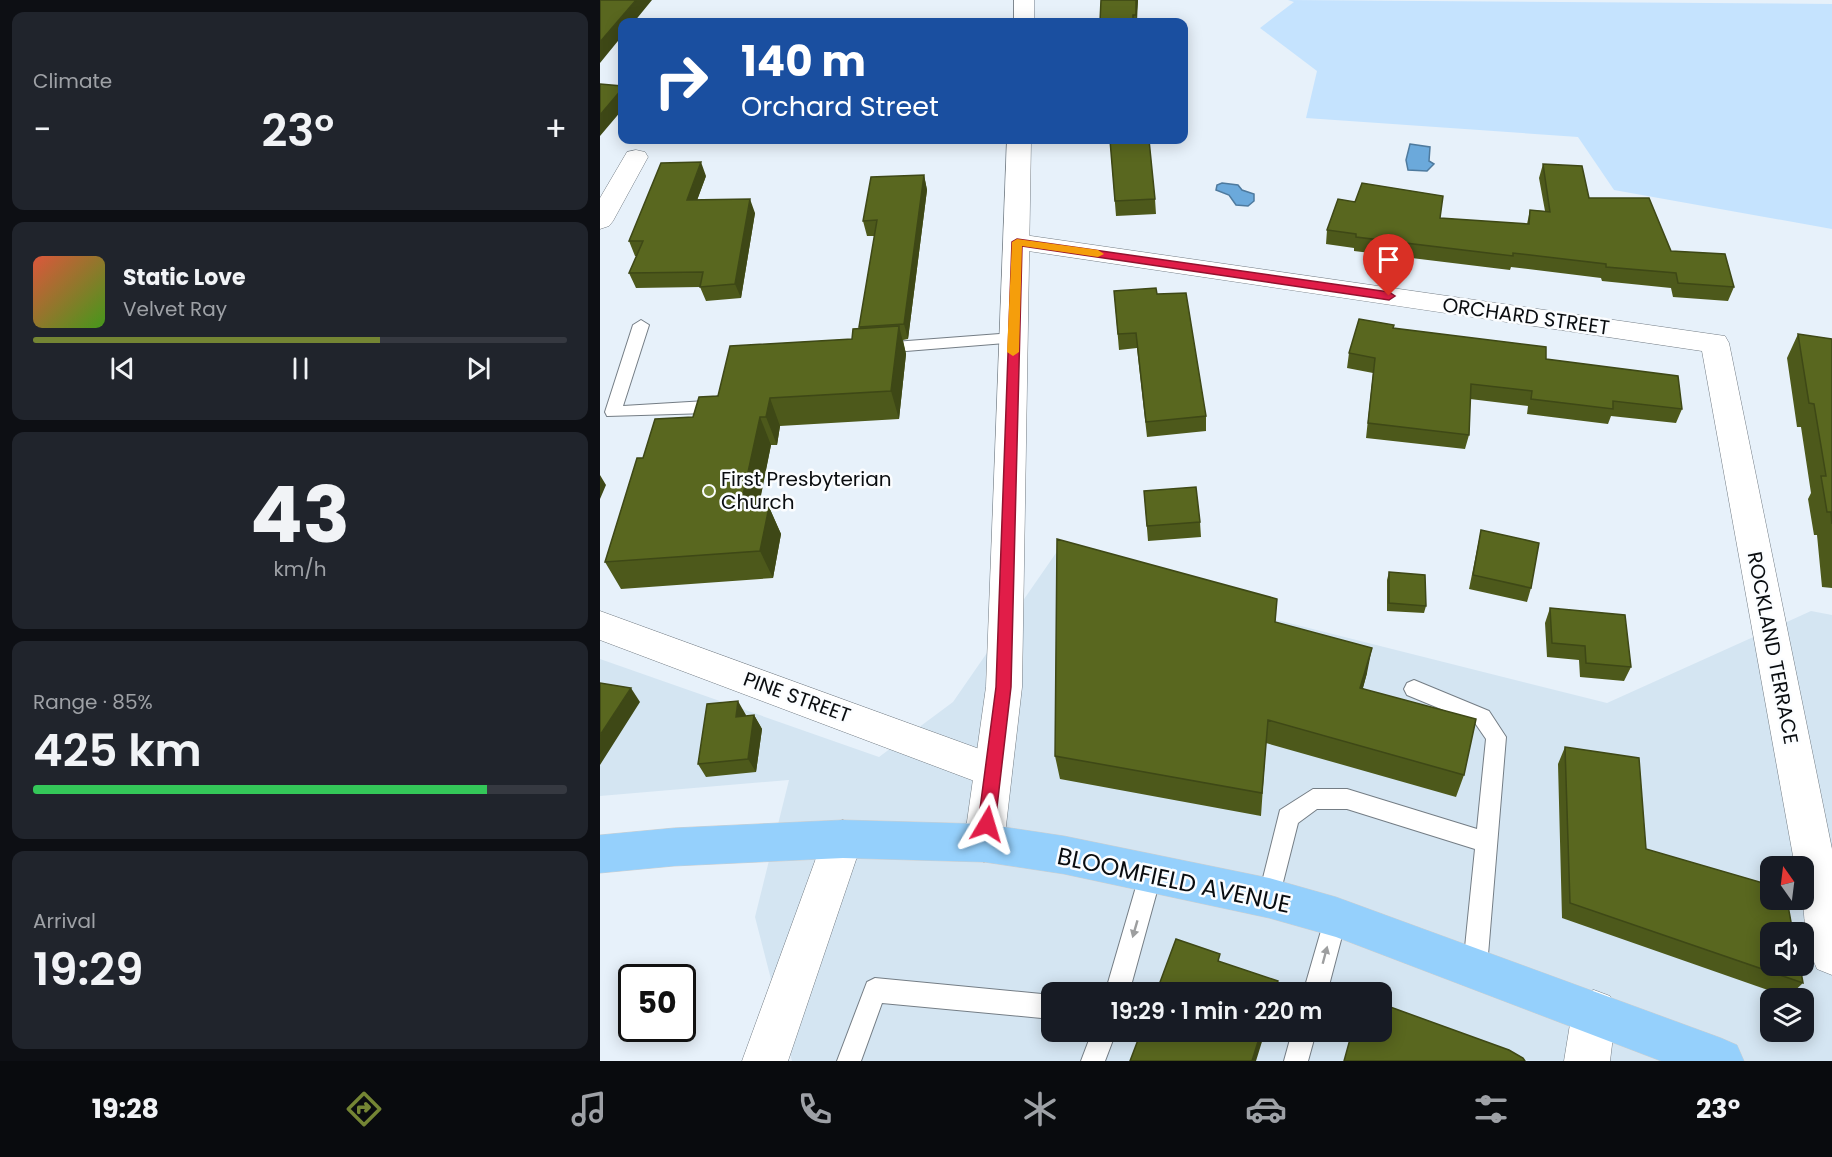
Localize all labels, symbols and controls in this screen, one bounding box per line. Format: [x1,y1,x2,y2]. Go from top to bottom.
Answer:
text: 140 m [741,32,866,91]
icon: right [642,42,720,120]
text: Climate [33,67,112,95]
text: Orchard Street [741,88,939,125]
text: 23° [261,99,334,162]
text: − [33,106,51,153]
text: + [544,106,567,153]
pin [1363,234,1414,296]
icon: arrive [1372,243,1405,276]
text: Static Love [123,262,246,293]
street label: ORCHARD STREET [1441,290,1611,342]
text: Velvet Ray [123,295,227,323]
icon: previous [106,352,139,385]
icon: pause [284,352,317,385]
icon: next [462,352,495,385]
text: 43 [250,460,350,569]
place label: First Presbyterian Church [721,465,892,516]
marker: First Presbyterian Church [702,484,716,498]
street label: ROCKLAND TERRACE [1741,549,1805,747]
text: km/h [273,555,327,583]
street label: PINE STREET [739,665,855,729]
text: Range · 85% [33,688,153,716]
text: 425 km [33,719,202,782]
position arrow [955,792,1019,856]
street label: BLOOMFIELD AVENUE [1054,839,1294,921]
north arrow [1760,856,1814,910]
map controls [1760,856,1814,1042]
text: Arrival [33,907,96,935]
one-way arrow [1130,921,1139,939]
button: sound [1760,922,1814,976]
text: 19:29 [33,938,143,1001]
one-way arrow [1321,946,1331,964]
speed limit sign: 50 [618,964,696,1042]
button: layers [1760,988,1814,1042]
text: 19:29 · 1 min · 220 m [1111,996,1322,1027]
icon: directions [343,1088,385,1130]
icon: music [568,1088,610,1130]
icon: phone [794,1088,836,1130]
icon: climate [1019,1088,1061,1130]
icon: car [1245,1088,1287,1130]
icon: filters [1470,1088,1512,1130]
text: 19:28 [92,1090,159,1127]
text: 23° [1696,1090,1740,1127]

